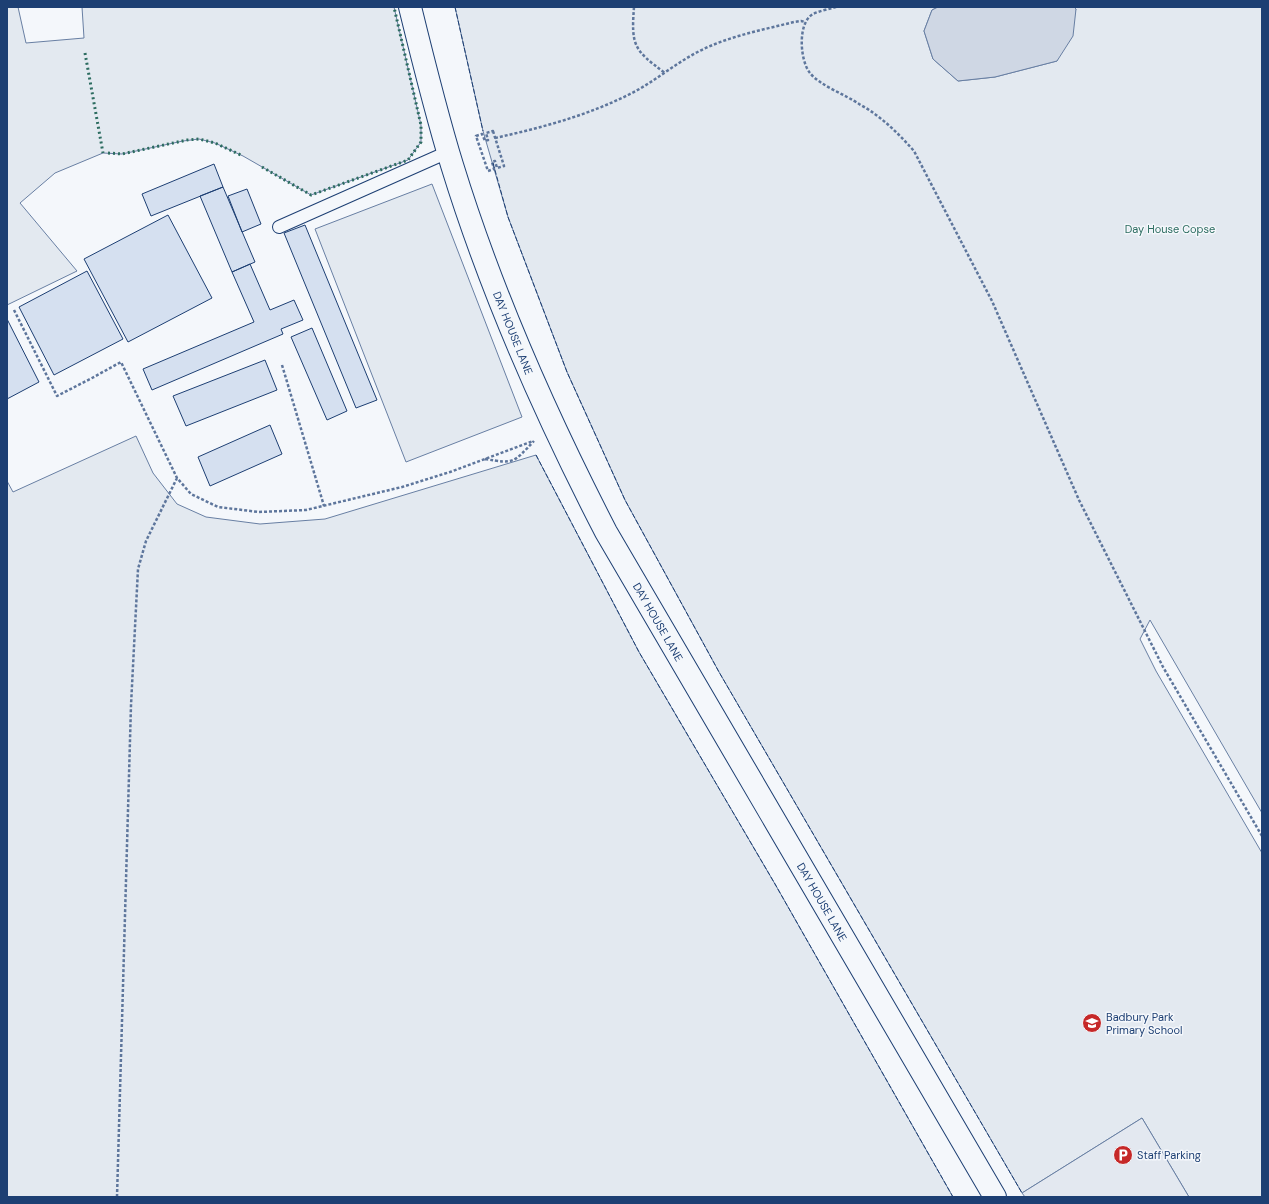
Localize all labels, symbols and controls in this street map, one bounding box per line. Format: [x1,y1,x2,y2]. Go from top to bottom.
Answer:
park label: Day House Copse [1125,222,1215,236]
street label: DAY HOUSE LANE [490,289,536,377]
street label: DAY HOUSE LANE [630,580,686,664]
street label: DAY HOUSE LANE [794,860,850,944]
place label: Badbury Park Primary School [1106,1010,1182,1037]
school or university icon: Badbury Park Primary School [1081,1012,1103,1034]
parking icon: Staff Parking [1112,1144,1134,1166]
place label: Staff Parking [1137,1148,1201,1162]

